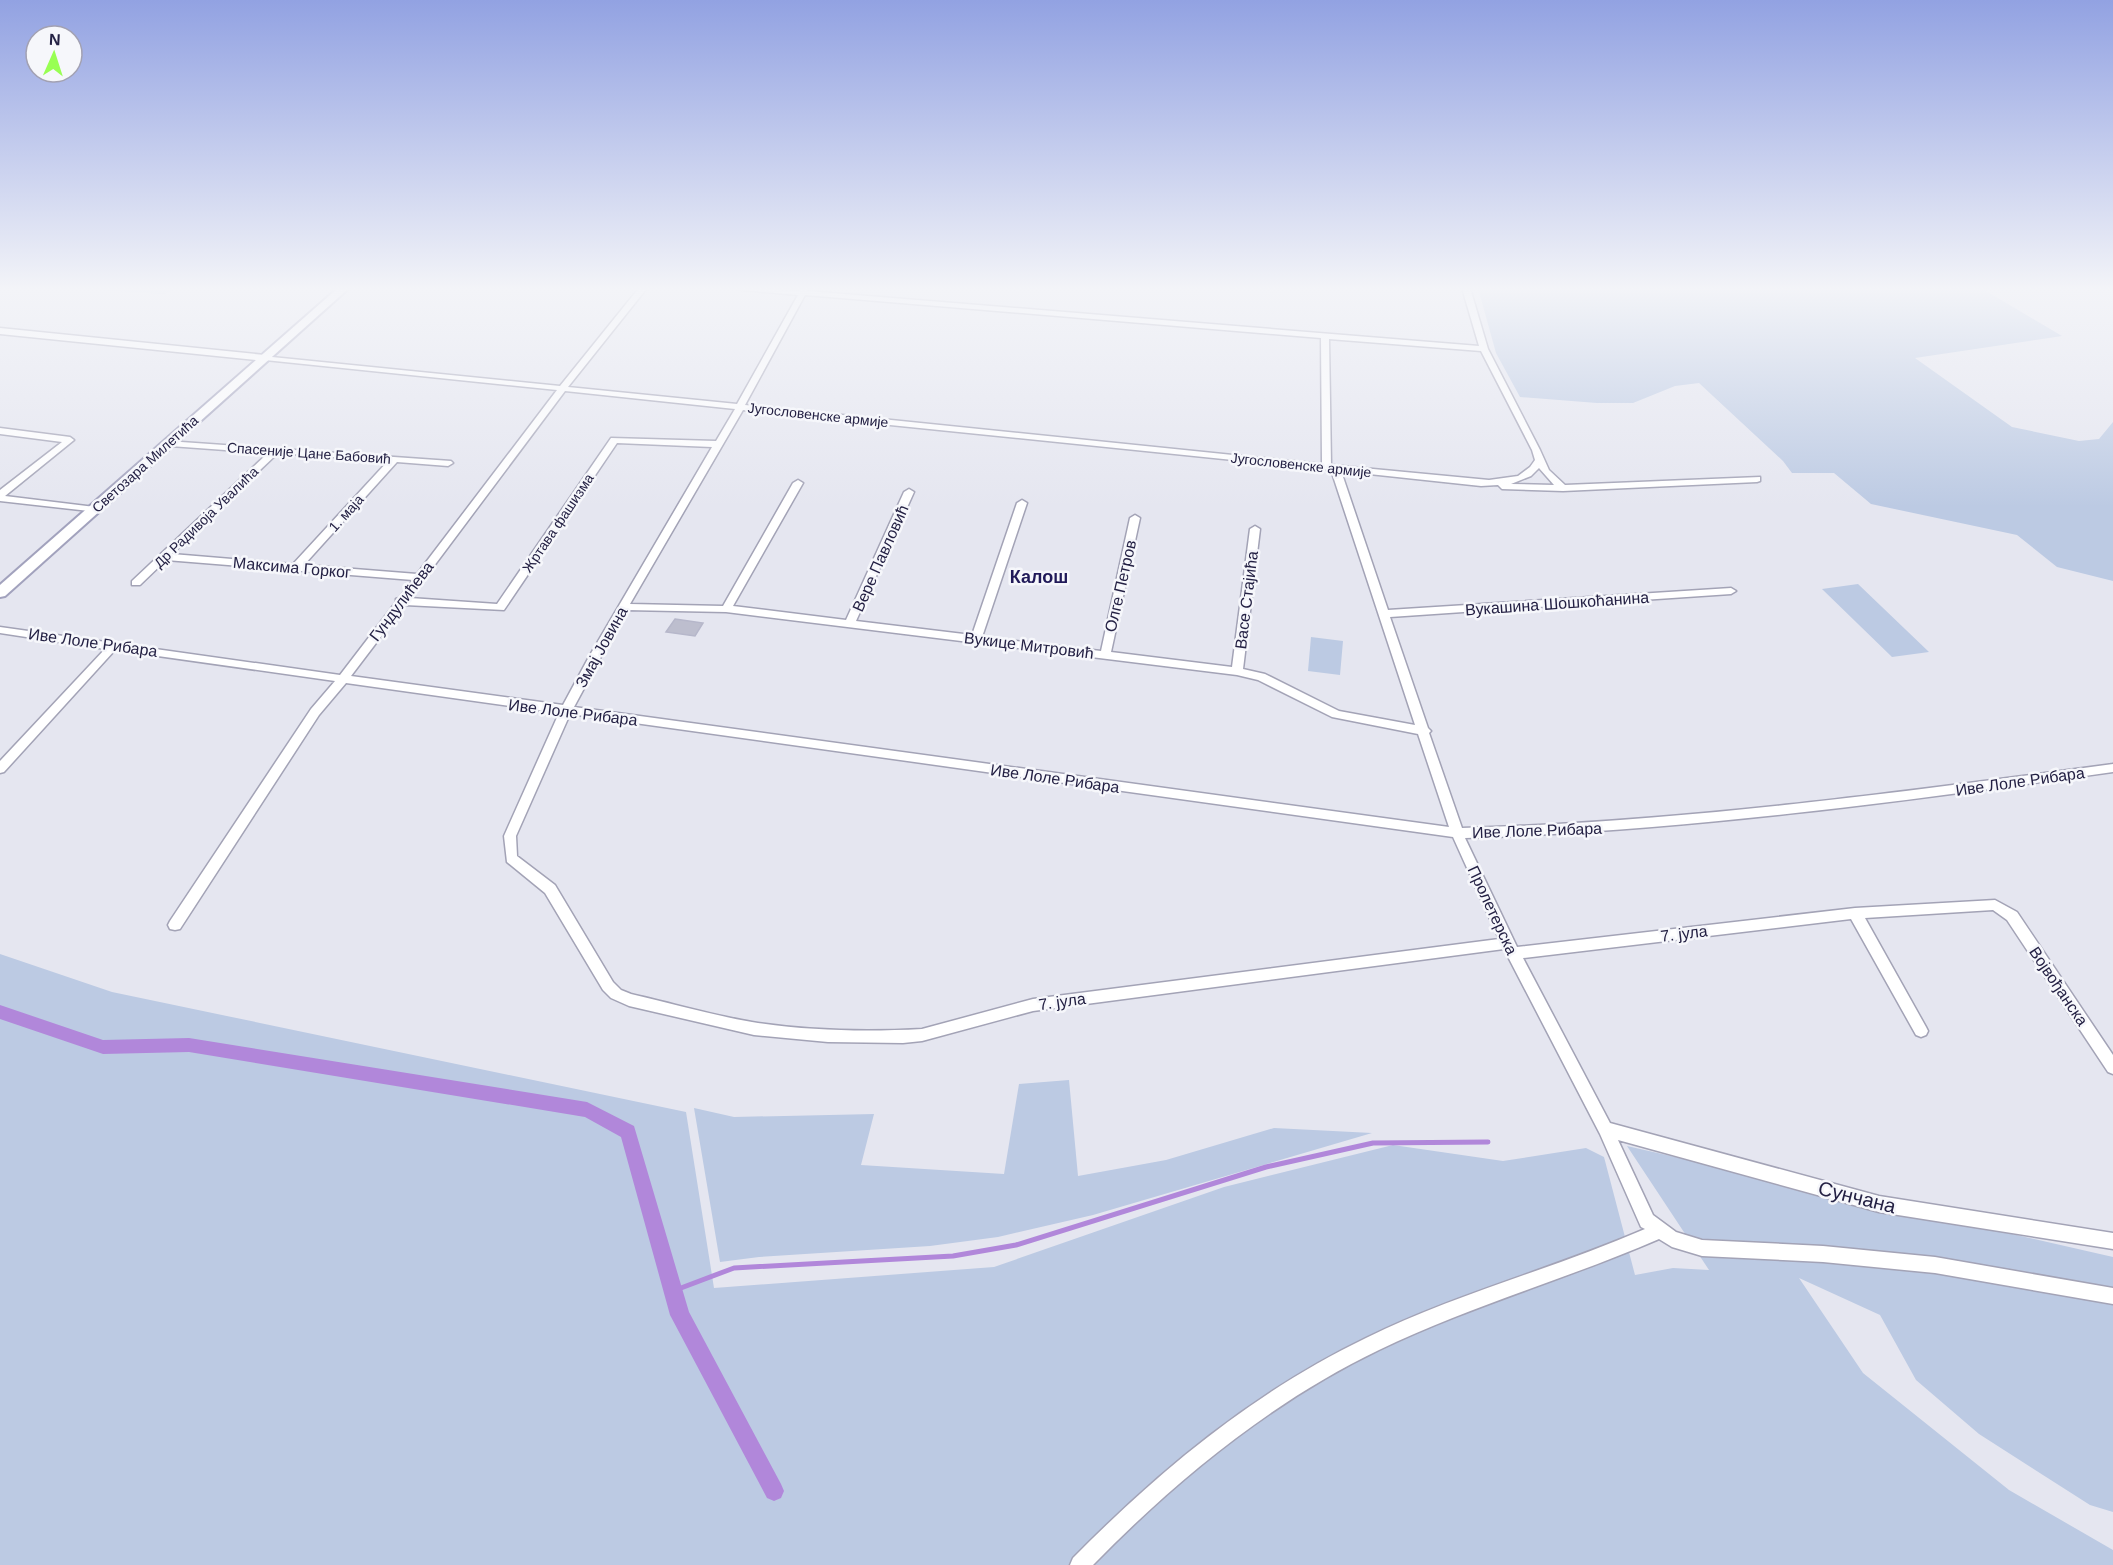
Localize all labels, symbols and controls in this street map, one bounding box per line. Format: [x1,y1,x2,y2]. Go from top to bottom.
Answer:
north arrow [24,24,84,84]
text: N [49,31,61,48]
street label: Југословенске армије [747,400,889,430]
street label: Светозара Милетића [89,412,201,516]
street label: Спасеније Цане Бабовић [227,439,391,467]
street label: Југословенске армије [1230,450,1372,480]
street label: Др Радивоја Увалића [151,463,261,571]
street label: Жртава фашизма [519,470,597,575]
street label: 1. маја [325,491,367,535]
street label: Вере Павловић [849,502,912,614]
street label: Олге Петров [1102,538,1139,634]
street label: Васе Стајића [1232,550,1261,650]
street label: Максима Горког [232,554,352,581]
street label: Гундулићева [366,558,437,644]
district label: Калош [1010,567,1068,587]
street label: Вукашина Шошкоћанина [1464,589,1650,618]
street label: Змај Јовина [572,604,631,691]
street label: Иве Лоле Рибара [27,625,159,660]
street label: Вукице Митровић [963,629,1095,662]
street label: Иве Лоле Рибара [507,696,639,729]
street label: Иве Лоле Рибара [989,761,1121,796]
street label: Иве Лоле Рибара [1955,764,2086,799]
street label: Иве Лоле Рибара [1472,820,1602,841]
street label: Пролетерска [1465,863,1521,957]
street label: 7. јула [1660,922,1709,945]
street label: Војвођанска [2026,944,2091,1029]
street label: 7. јула [1037,990,1087,1013]
street label: Сунчана [1816,1177,1899,1217]

